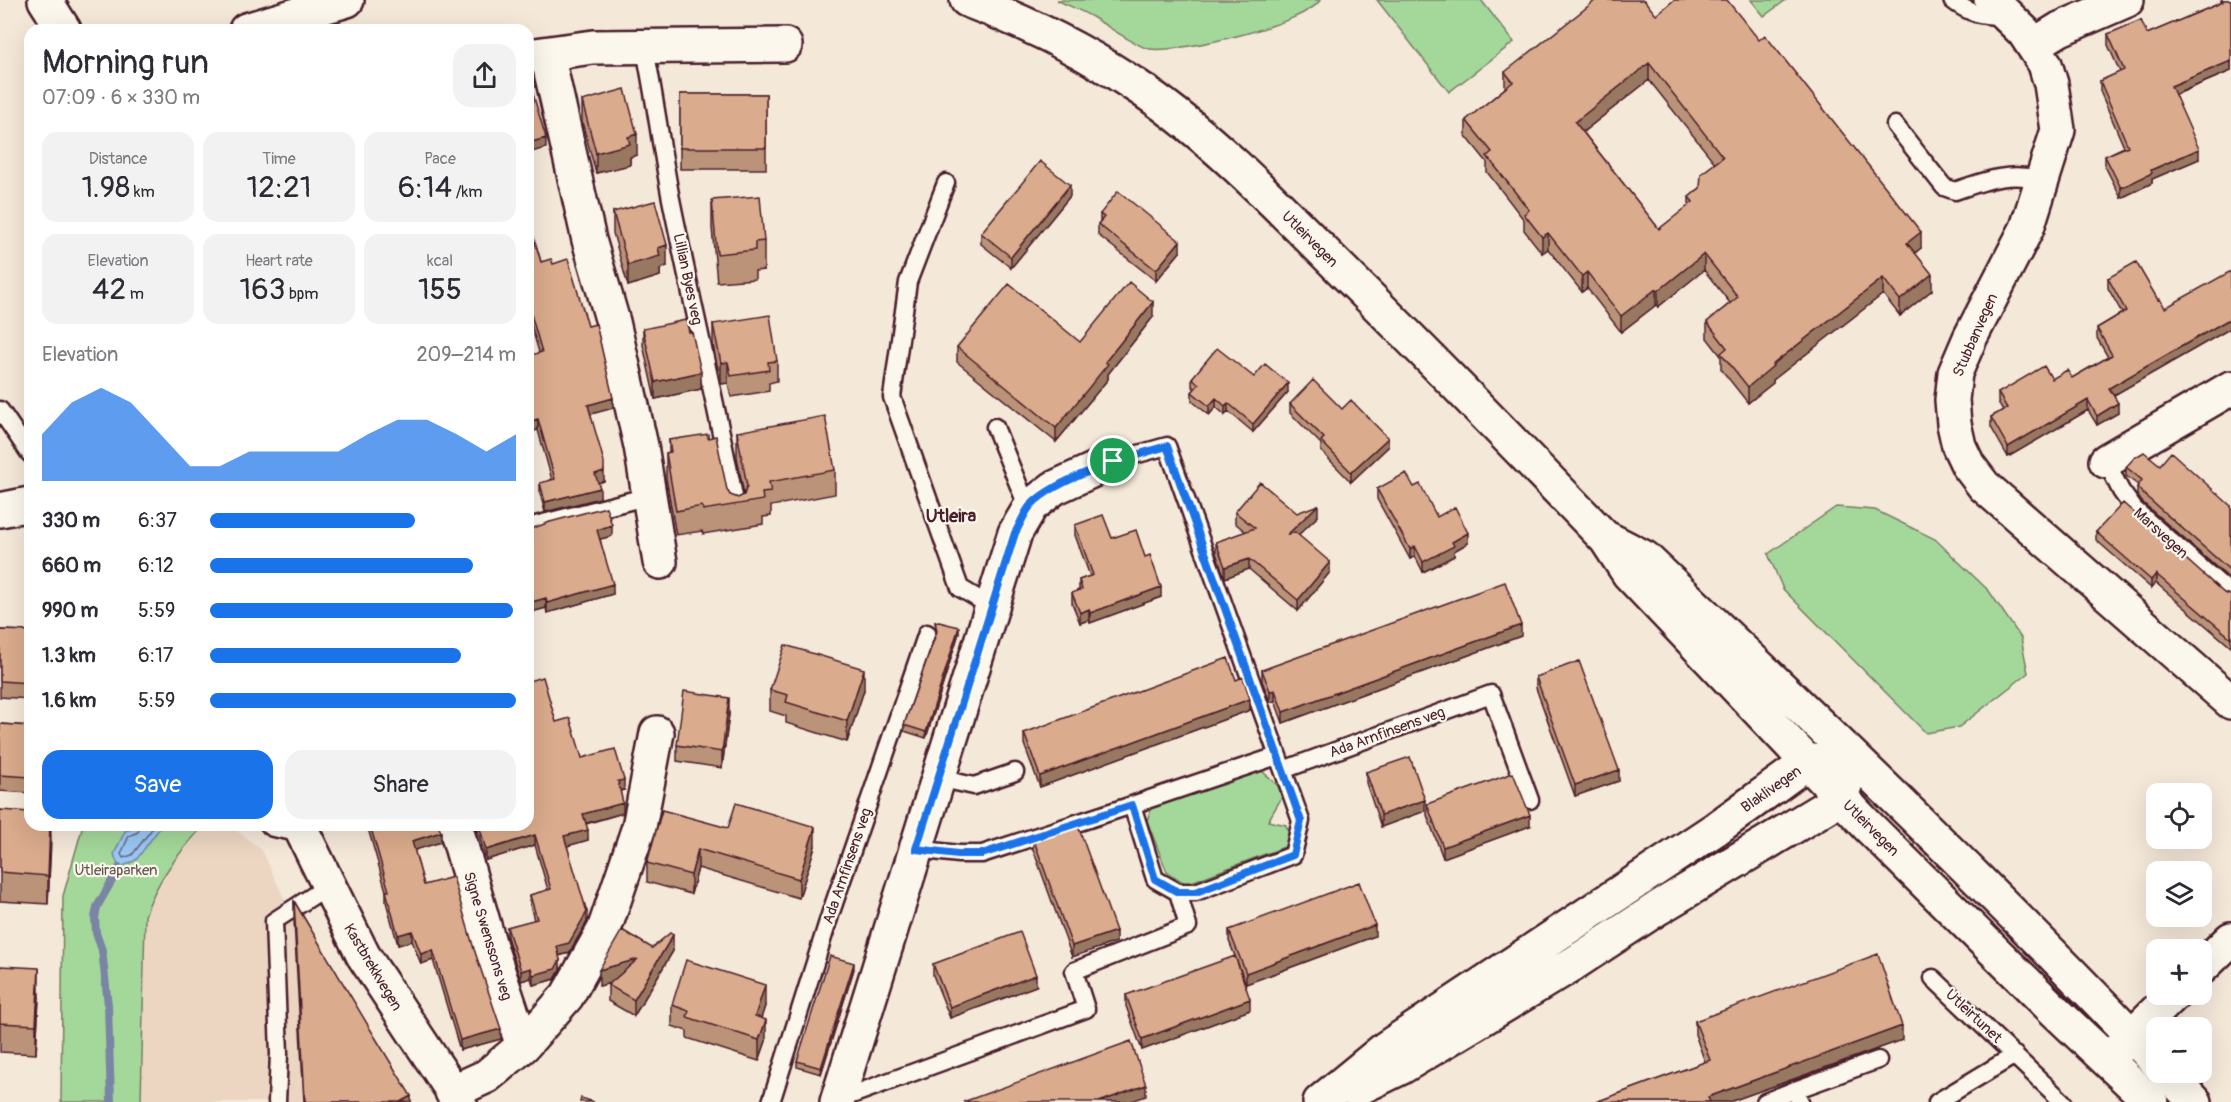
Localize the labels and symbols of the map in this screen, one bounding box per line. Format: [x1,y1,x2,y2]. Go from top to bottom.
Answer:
street label: Utleirvegen [1277,207,1342,272]
street label: Lillian Byes veg [669,232,706,327]
street label: Stubbanvegen [1949,291,2002,380]
pin [1087,435,1138,486]
street label: Marsvegen [2129,504,2192,563]
district label: Utleira [926,505,977,528]
street label: Ada Arnfinsens veg [1327,703,1448,762]
street label: Blaklivegen [1737,762,1805,817]
street label: Utleirvegen [1838,796,1903,861]
street label: Ada Arnfinsens veg [819,806,876,927]
park label: Utleiraparken [74,861,158,880]
street label: Signe Swenssons veg [459,870,516,1003]
street label: Kastbrekkvegen [339,920,406,1014]
street label: Utleirtunet [1941,985,2007,1048]

